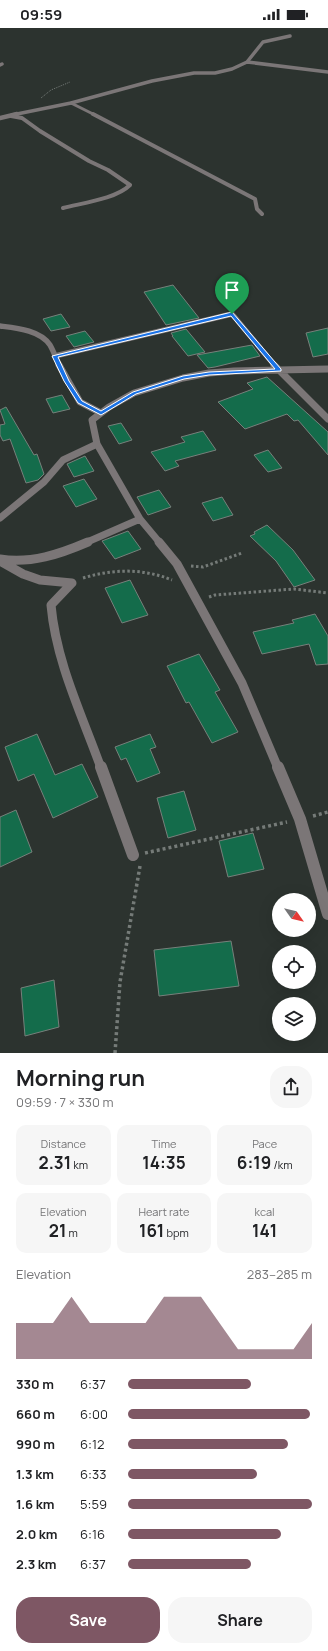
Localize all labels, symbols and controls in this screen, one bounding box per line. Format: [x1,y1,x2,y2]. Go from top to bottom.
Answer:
text: 09:59 [20,4,62,25]
pin [215,273,249,314]
icon: arrive [221,279,243,301]
north arrow [272,893,316,937]
map controls [272,893,316,1041]
button: locate [272,945,316,989]
button: layers [272,997,316,1041]
text: Morning run [16,1063,145,1093]
button: share [270,1066,312,1108]
text: 09:59 · 7 × 330 m [16,1093,114,1111]
text: Distance [41,1136,86,1151]
text: Time [152,1136,176,1151]
text: Pace [252,1136,277,1151]
text: 2.31 [39,1151,71,1174]
text: 14:35 [142,1151,186,1174]
text: 6:19 [237,1151,271,1174]
text: km [71,1157,88,1172]
text: /km [271,1157,292,1172]
text: Elevation [40,1204,87,1219]
text: Heart rate [138,1204,190,1219]
text: kcal [255,1204,275,1219]
text: 21 [49,1219,66,1242]
text: 161 [139,1219,164,1242]
text: 141 [252,1219,277,1242]
text: m [66,1225,78,1240]
text: bpm [164,1225,189,1240]
text: Elevation [16,1265,71,1283]
text: 283–285 m [247,1265,312,1283]
text: 330 m [16,1375,54,1393]
text: 6:37 [80,1375,106,1393]
text: 660 m [16,1405,55,1423]
text: 6:00 [80,1405,108,1423]
text: 990 m [16,1435,55,1453]
text: 6:12 [80,1435,104,1453]
text: 1.3 km [16,1465,54,1483]
text: 6:33 [80,1465,106,1483]
text: 1.6 km [16,1495,54,1513]
text: 5:59 [80,1495,107,1513]
text: 2.0 km [16,1525,58,1543]
text: 6:16 [80,1525,105,1543]
text: 2.3 km [16,1555,57,1573]
text: 6:37 [80,1555,106,1573]
button: Save [16,1597,160,1643]
button: Share [168,1597,312,1643]

